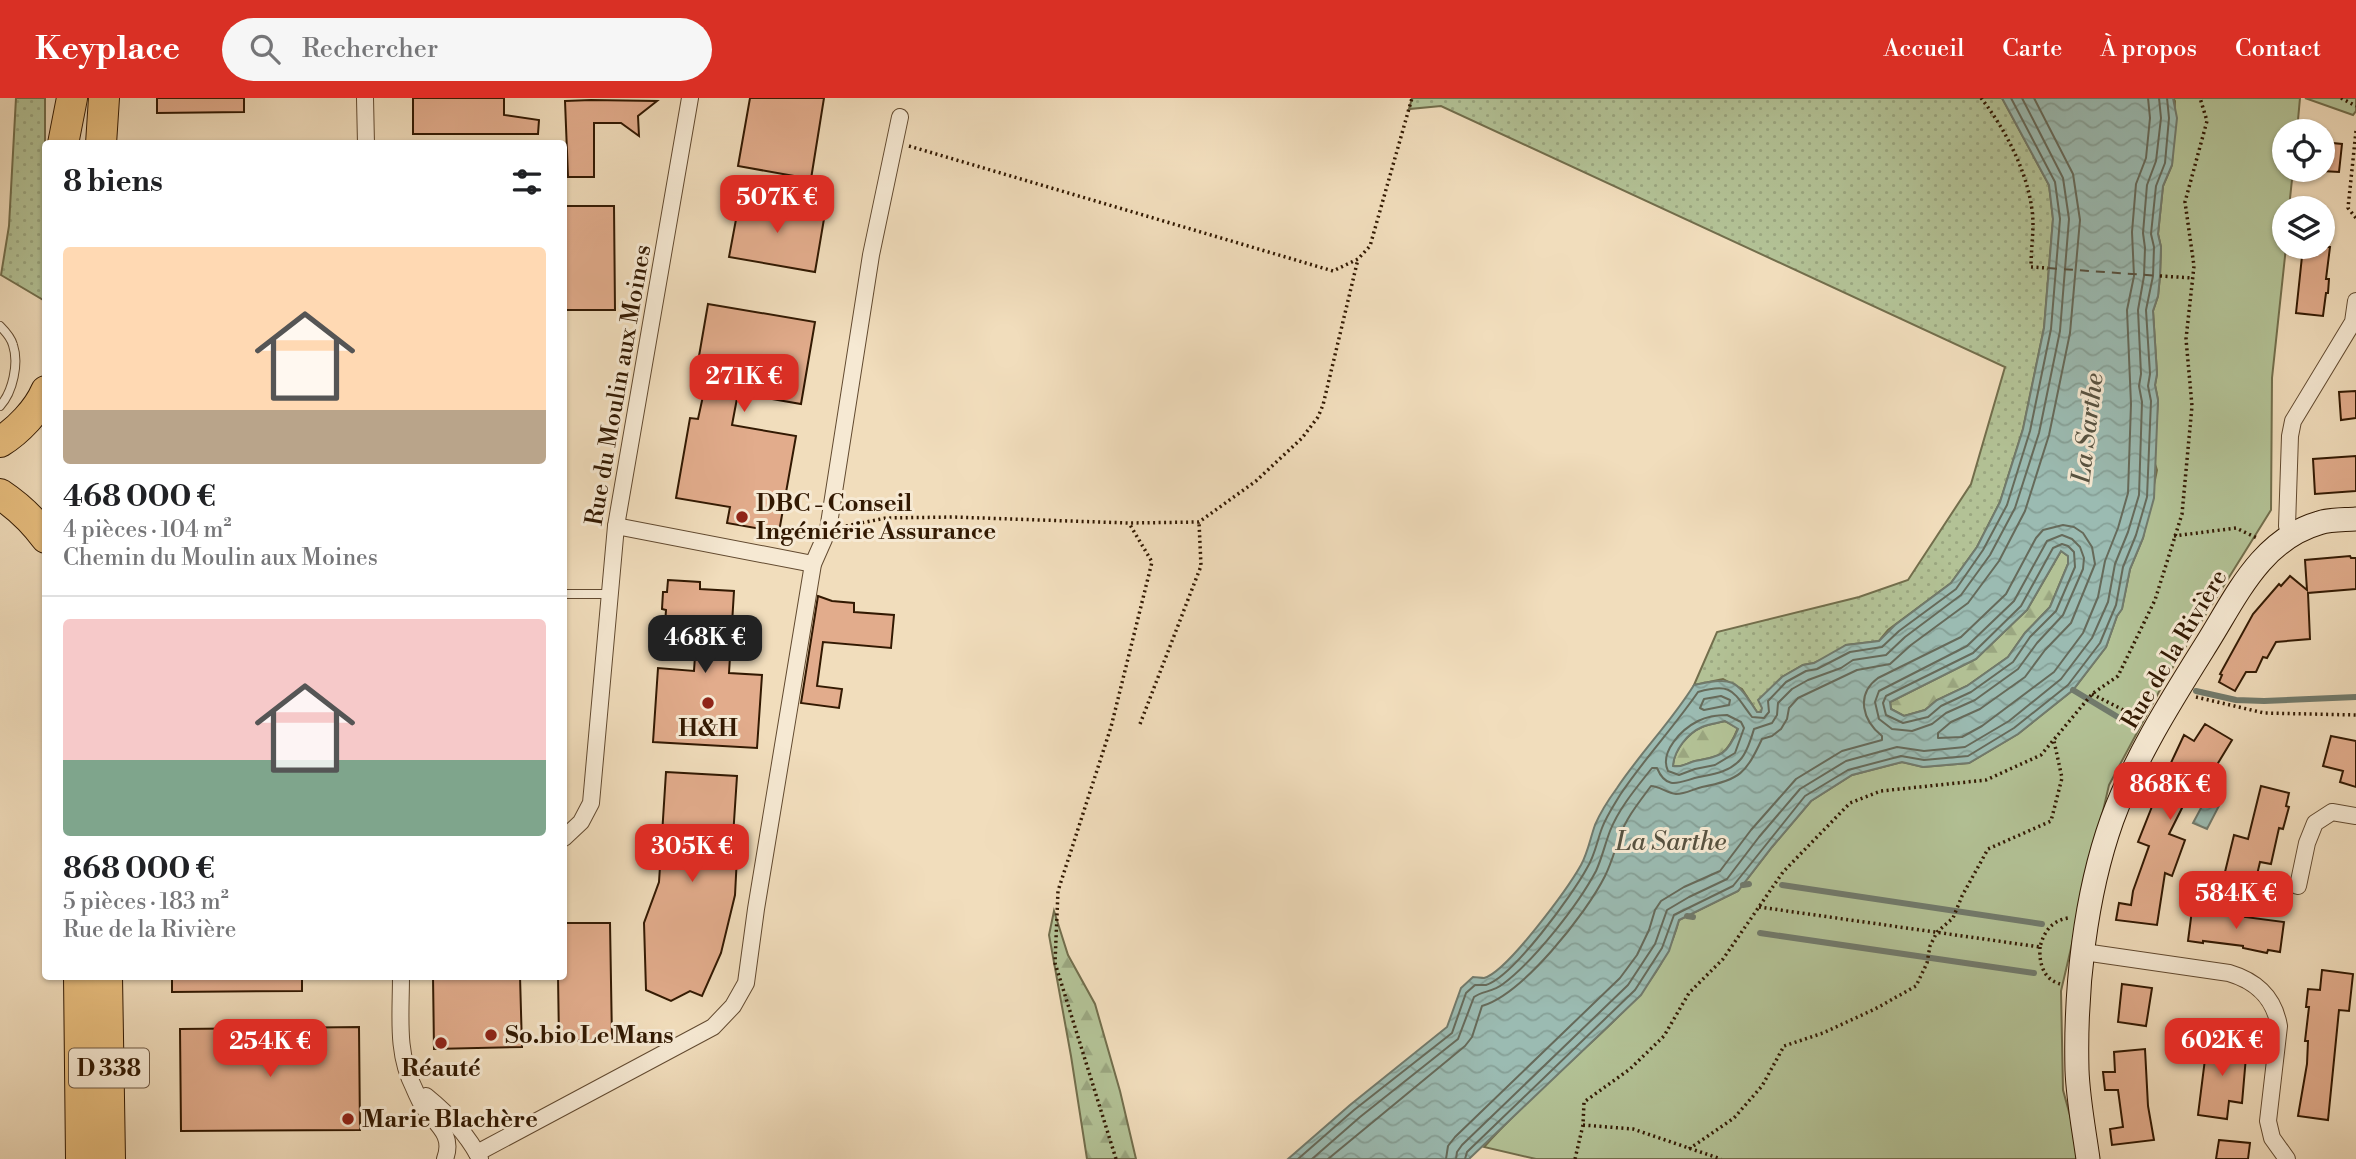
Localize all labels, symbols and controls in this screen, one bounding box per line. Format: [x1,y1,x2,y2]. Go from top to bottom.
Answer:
search box [222,18,712,81]
text: Keyplace [35,29,180,70]
icon: search [246,30,284,68]
text: Rechercher [302,33,438,65]
text: Accueil [1883,34,1964,64]
text: Carte [2002,34,2062,64]
text: À propos [2100,34,2197,64]
text: Contact [2235,34,2321,64]
map controls [2272,119,2335,259]
button: locate [2272,119,2335,182]
text: 8 biens [63,163,163,201]
icon: filters [508,163,546,201]
pin: 507K € [720,176,834,235]
text: 507K € [736,184,818,212]
button: layers [2272,196,2335,259]
street label: Rue du Moulin aux Moines [579,242,658,528]
icon: home [242,293,368,419]
pin: 271K € [687,354,801,414]
text: 271K € [706,363,782,391]
water label: La Sarthe [2065,371,2111,486]
text: 468 000 € [63,478,216,516]
place label: DBC - Conseil Ingéniérie Assurance [756,489,996,547]
marker: DBC - Conseil Ingéniérie Assurance [734,509,750,525]
text: 4 pièces · 104 m² [63,516,232,544]
text: Chemin du Moulin aux Moines [63,544,378,572]
street label: Rue de la Rivière [2115,564,2234,735]
pin: 468K € [648,616,762,675]
text: 468K € [664,624,746,652]
icon: home [242,665,368,791]
marker: H&H [700,695,716,711]
place label: H&H [678,714,738,744]
pin: 868K € [2113,762,2227,822]
text: 868K € [2129,771,2211,799]
pin: 305K € [635,824,749,884]
water label: La Sarthe [1615,826,1726,858]
text: 305K € [651,833,733,861]
text: 868 000 € [63,850,215,888]
pin: 584K € [2179,872,2293,931]
text: 584K € [2195,880,2277,908]
text: 5 pièces · 183 m² [63,888,229,916]
text: Rue de la Rivière [63,916,236,944]
pin: 602K € [2165,1018,2279,1078]
pin: 254K € [213,1020,327,1079]
place label: So.bio Le Mans [505,1021,673,1051]
marker: So.bio Le Mans [483,1027,499,1043]
text: 602K € [2181,1027,2263,1055]
text: 254K € [229,1028,311,1056]
marker: Réauté [433,1035,449,1051]
road number: D 338 [69,1049,149,1088]
place label: Réauté [401,1054,481,1084]
place label: Marie Blachère [362,1105,538,1135]
marker: Marie Blachère [340,1111,356,1127]

